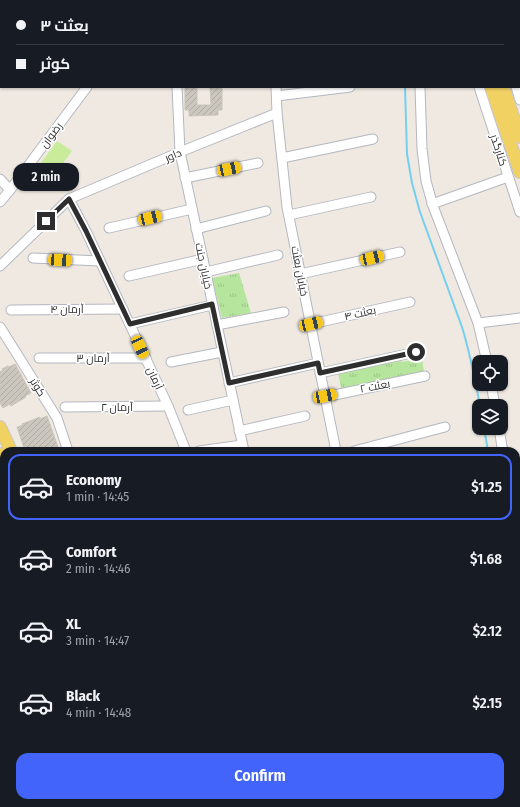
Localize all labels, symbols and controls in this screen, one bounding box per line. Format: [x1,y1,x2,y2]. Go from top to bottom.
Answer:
text: بعثت ۳ [40,17,89,35]
text: کوثر [40,55,70,73]
street label: رضوان [38,120,65,151]
street label: کنارگذر [487,132,510,168]
street label: داور [162,146,184,165]
car [216,161,242,177]
callout: 2 min [13,163,79,191]
text: 2 min [32,169,60,184]
car [137,209,163,227]
route end [37,212,55,230]
street label: خیابان جنت [192,242,215,290]
street label: خیابان بعثت [288,245,311,297]
car [359,249,385,267]
car [48,253,72,267]
street label: آرمان ۴ [50,303,84,316]
street label: بعثت ۴ [343,304,377,323]
car [298,315,324,333]
car [129,334,151,360]
route start [407,343,425,361]
street label: آرمان ۳ [76,352,110,365]
map controls [472,355,508,435]
button: locate [472,355,508,391]
street label: آرمان [144,365,165,392]
street label: کوثر [26,375,48,399]
street label: بعثت ۲ [359,377,391,396]
car [312,388,338,404]
button: layers [472,399,508,435]
street label: آرمان ۲ [101,401,133,414]
icon: car [18,469,54,505]
text: Economy [66,471,121,489]
text: $1.25 [471,478,502,496]
text: 1 min · 14:45 [66,489,129,504]
icon: car [18,541,54,577]
text: Comfort [66,543,117,561]
text: $1.68 [470,550,502,568]
text: 2 min · 14:46 [66,561,131,576]
icon: car [18,613,54,649]
text: XL [66,615,81,633]
text: $2.12 [473,622,502,640]
text: 3 min · 14:47 [66,633,129,648]
icon: car [18,685,54,721]
text: Black [66,687,100,705]
text: $2.15 [472,694,502,712]
text: 4 min · 14:48 [66,705,131,720]
button: Confirm [16,753,504,799]

